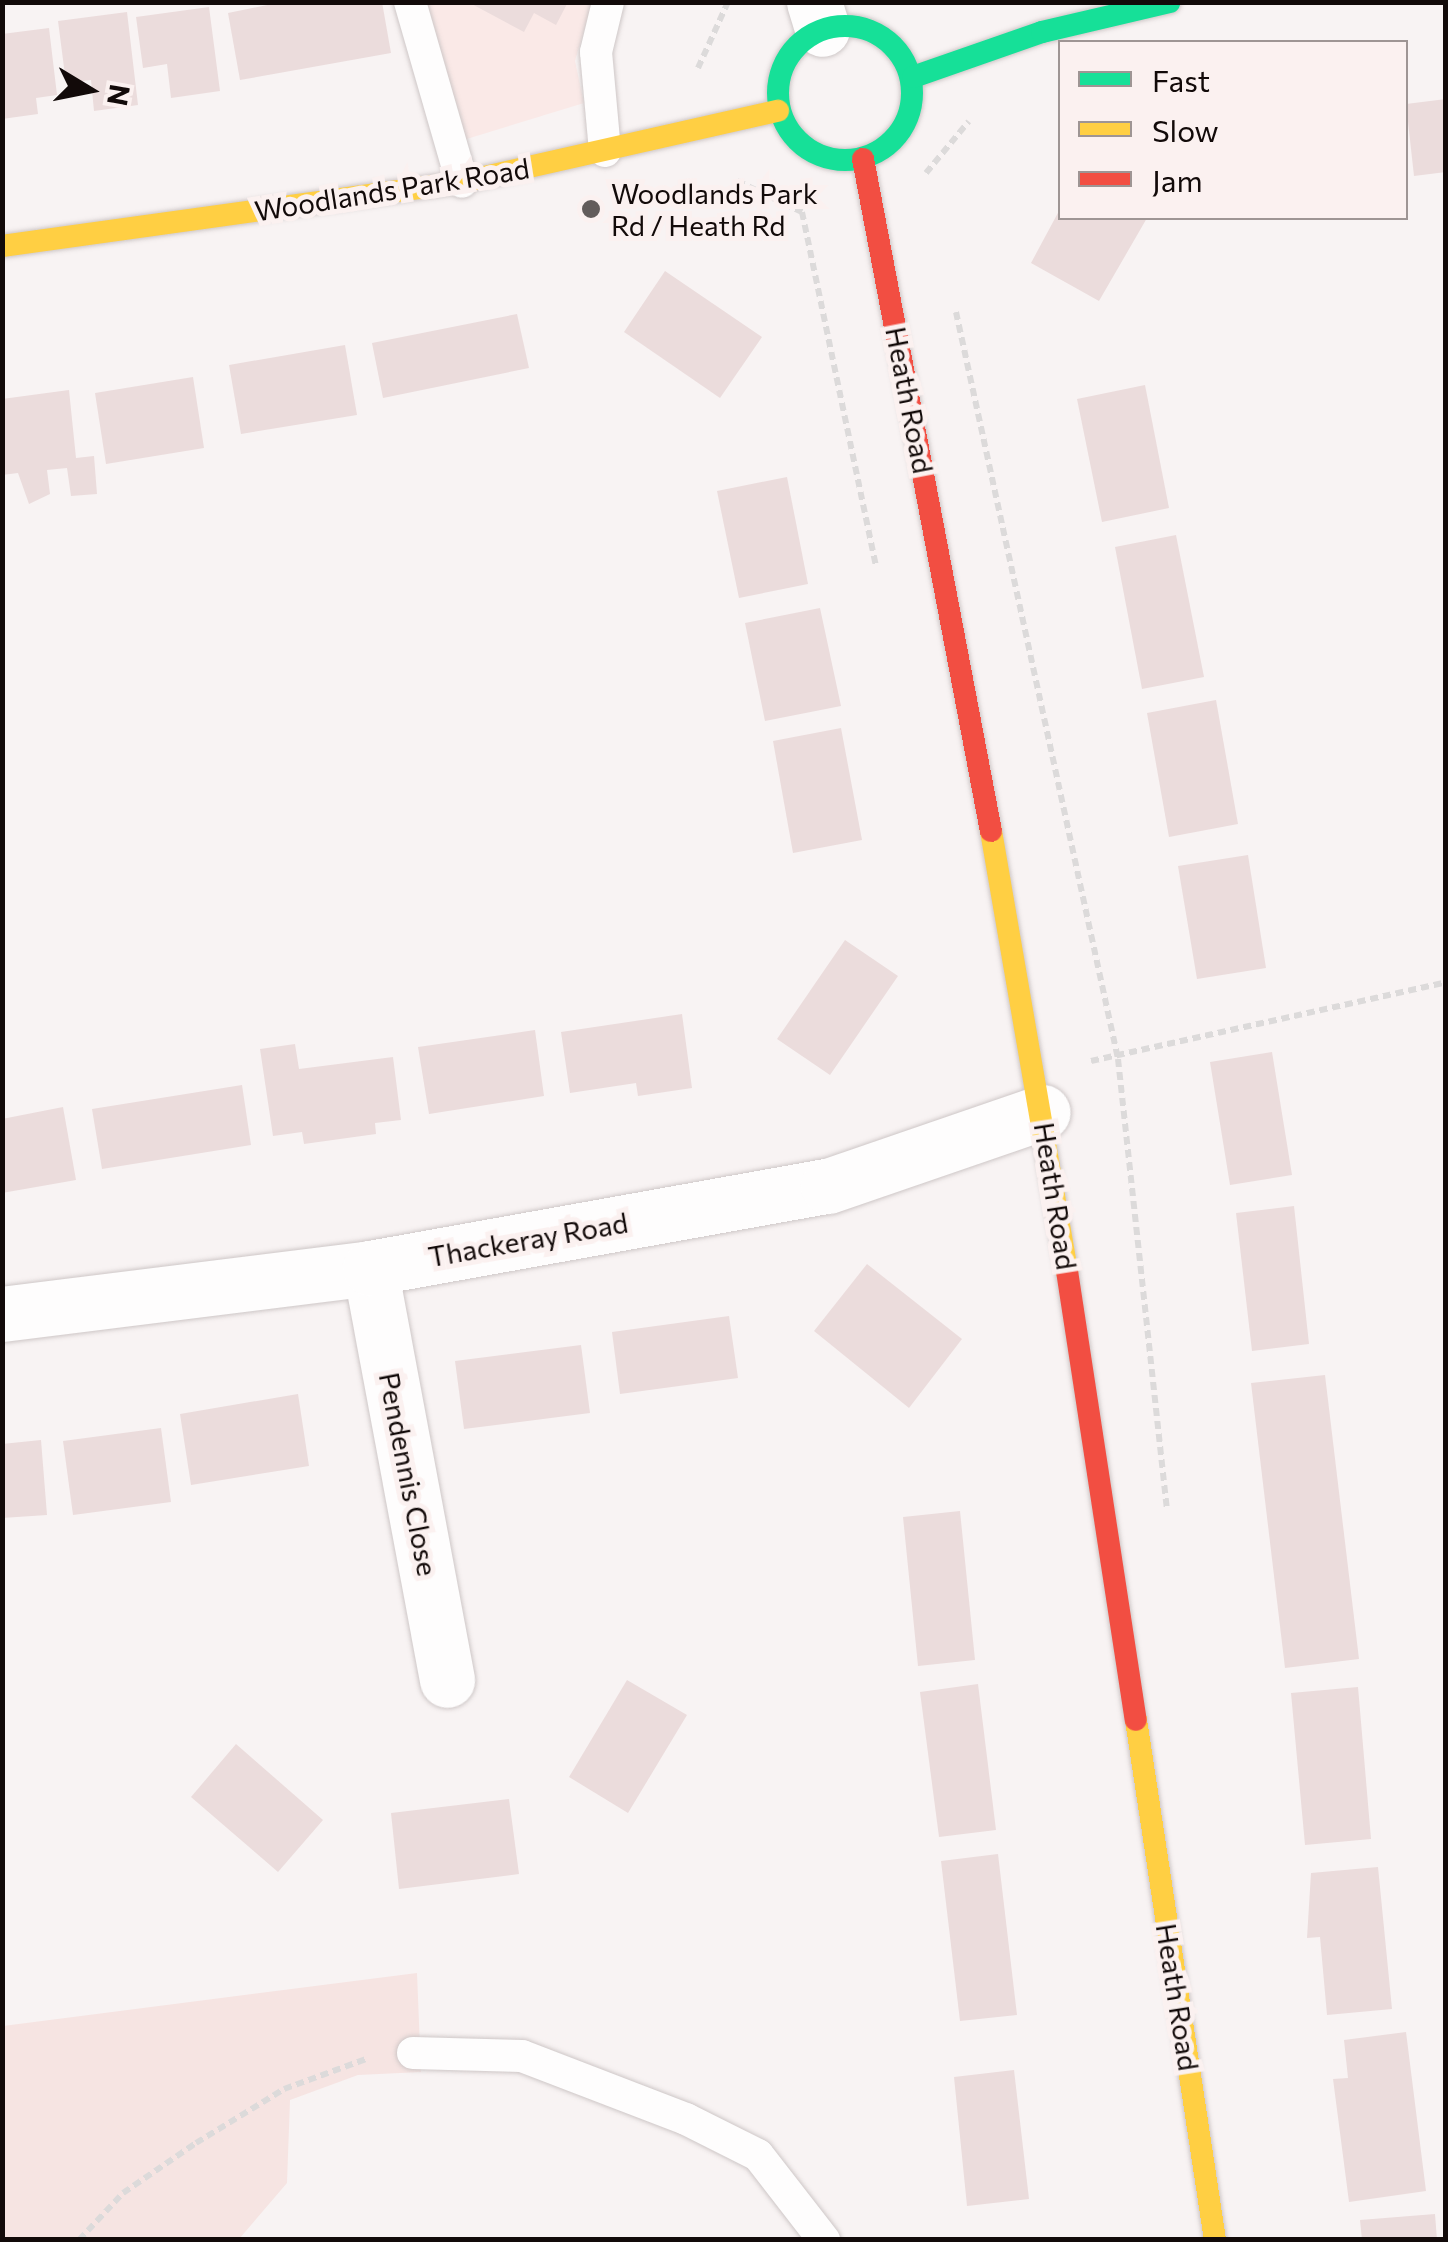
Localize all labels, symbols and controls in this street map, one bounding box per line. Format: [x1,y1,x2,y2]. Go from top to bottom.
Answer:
north arrow [40,40,140,140]
legend [1058,40,1408,220]
text: Fast [1152,61,1210,98]
text: N [101,82,138,109]
text: Slow [1152,111,1219,148]
street label: Woodlands Park Road [252,151,532,227]
text: Jam [1152,161,1203,198]
place label: Woodlands Park Rd / Heath Rd [611,176,818,242]
marker: Woodlands Park Rd / Heath Rd [580,198,602,220]
street label: Heath Road [879,324,941,476]
street label: Heath Road [1028,1120,1084,1272]
street label: Thackeray Road [425,1205,631,1273]
street label: Pendennis Close [373,1369,445,1579]
street label: Heath Road [1150,1921,1206,2073]

